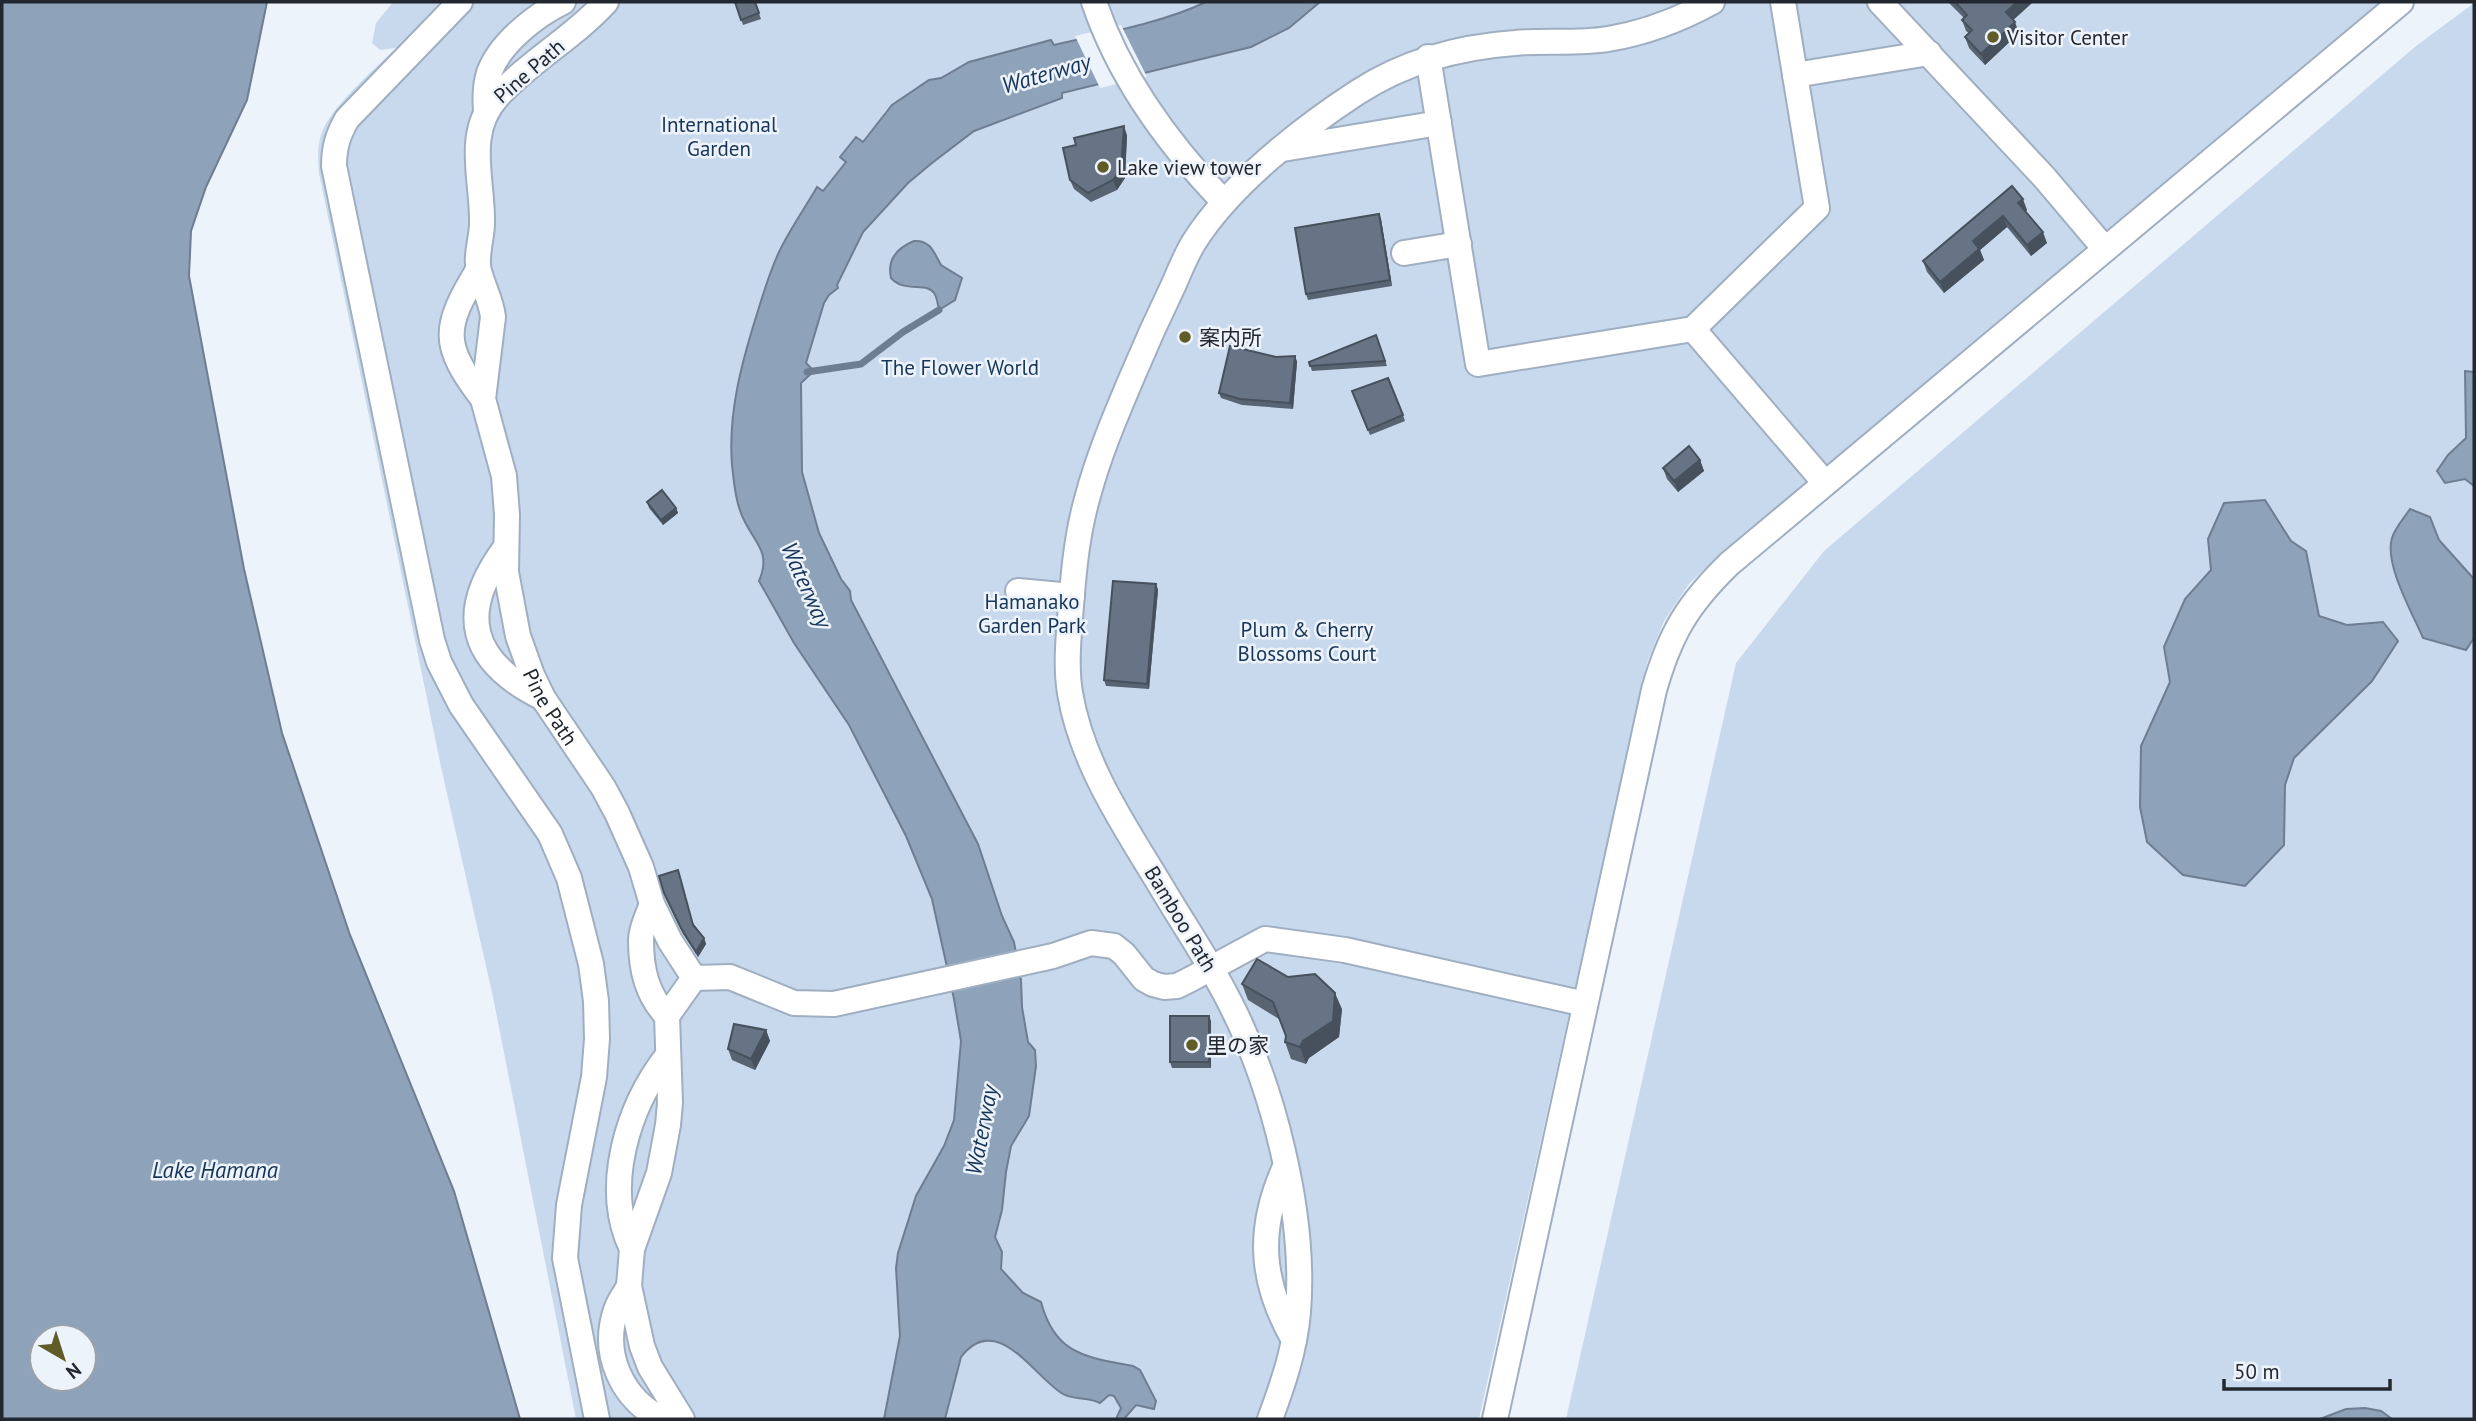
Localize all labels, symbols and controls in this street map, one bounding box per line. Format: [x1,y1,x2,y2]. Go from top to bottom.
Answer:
place label: Visitor Center [2006,24,2128,51]
marker: Visitor Center [1985,29,2001,45]
street label: Pine Path [488,33,570,109]
water label: Waterway [998,46,1096,99]
park label: International Garden [661,111,777,162]
place label: Lake view tower [1117,154,1261,181]
marker: Lake view tower [1095,159,1111,175]
place label: 案内所 [1199,324,1262,351]
marker: 案内所 [1177,329,1193,345]
park label: The Flower World [881,354,1039,381]
water label: Waterway [775,537,840,634]
park label: Hamanako Garden Park [978,588,1086,639]
park label: Plum & Cherry Blossoms Court [1238,616,1376,667]
street label: Pine Path [517,664,584,750]
street label: Bamboo Path [1139,861,1223,977]
place label: 里の家 [1206,1032,1269,1059]
marker: 里の家 [1184,1037,1200,1053]
water label: Waterway [958,1081,1004,1177]
water label: Lake Hamana [152,1155,278,1184]
north arrow [28,1323,98,1393]
scale bar [2224,1348,2390,1392]
text: N [61,1358,86,1384]
text: 50 m [2234,1358,2280,1385]

